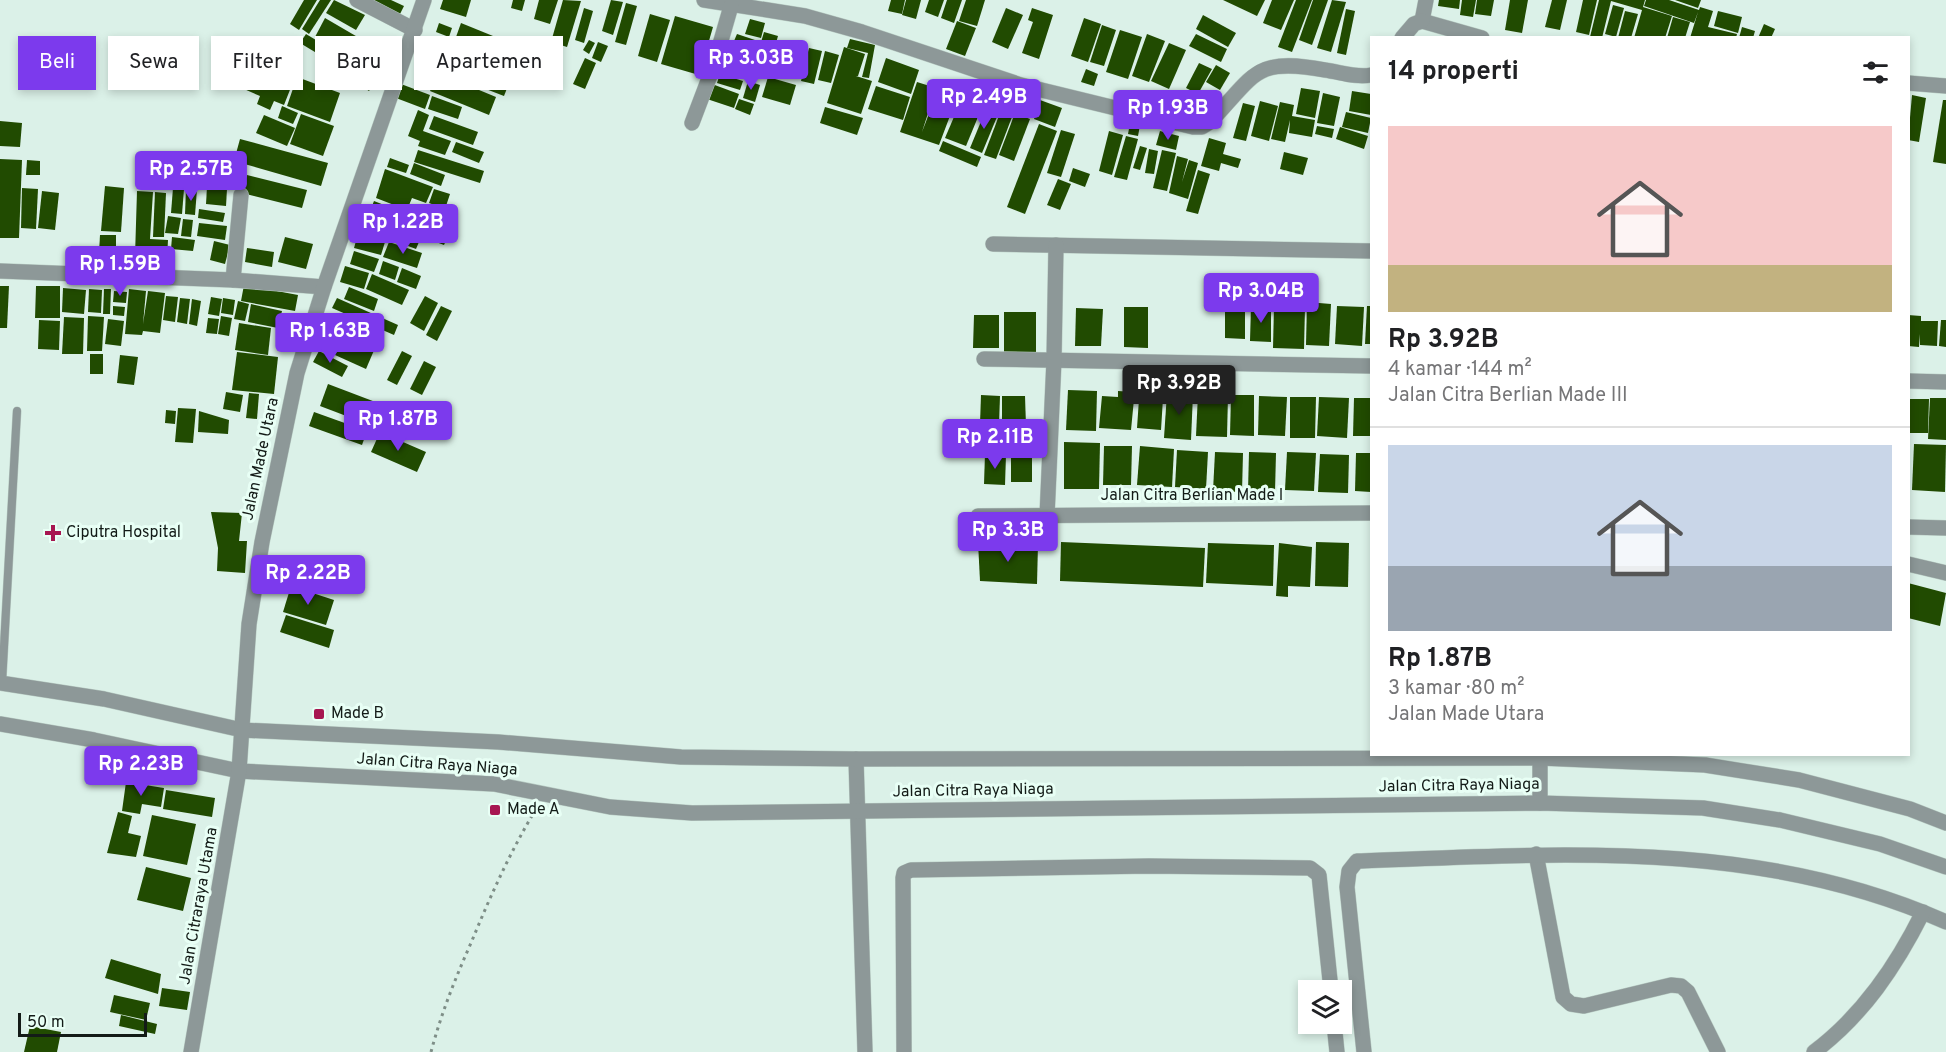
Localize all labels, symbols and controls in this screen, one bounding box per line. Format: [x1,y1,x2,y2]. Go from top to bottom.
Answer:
chip: Beli [18,36,96,90]
chip: Sewa [108,36,199,90]
chip: Filter [211,36,303,90]
chip: Baru [315,36,402,90]
chip: Apartemen [414,36,563,90]
pin: Rp 3.03B [689,40,813,91]
text: Rp 3.03B [708,46,794,72]
text: 14 properti [1388,56,1519,89]
icon: filters [1859,56,1892,89]
pin: Rp 2.49B [922,79,1046,130]
text: Rp 2.49B [941,85,1027,111]
pin: Rp 1.93B [1106,90,1230,141]
text: Rp 1.93B [1127,96,1209,122]
pin: Rp 2.57B [129,151,253,202]
text: Rp 2.57B [149,157,233,183]
icon: home [1586,165,1694,273]
pin: Rp 1.22B [341,204,465,255]
text: Rp 1.22B [362,210,444,236]
pin: Rp 1.59B [58,246,182,297]
text: Rp 1.59B [79,252,161,278]
pin: Rp 3.04B [1199,273,1323,324]
text: Rp 3.04B [1218,279,1304,305]
pin: Rp 1.63B [268,313,392,364]
text: Rp 1.63B [289,319,371,345]
text: Rp 3.92B [1388,324,1499,357]
text: 4 kamar · 144 m² [1388,357,1532,383]
pin: Rp 3.92B [1117,365,1241,416]
text: Rp 3.92B [1136,371,1222,397]
text: Jalan Citra Berlian Made III [1388,383,1628,409]
street label: Jalan Made Utara [238,396,284,522]
pin: Rp 1.87B [336,401,460,452]
text: Rp 1.87B [358,407,438,433]
pin: Rp 2.11B [933,419,1057,470]
text: Rp 2.11B [956,425,1034,451]
icon: home [1586,484,1694,592]
street label: Jalan Citra Berlian Made I [1101,486,1283,506]
pin: Rp 3.3B [953,512,1063,563]
text: Rp 3.3B [972,518,1044,544]
place label: Ciputra Hospital [66,523,181,543]
marker: Ciputra Hospital [44,524,62,542]
pin: Rp 2.22B [246,555,370,606]
text: Rp 2.22B [265,561,351,587]
text: Rp 1.87B [1388,643,1492,676]
text: 3 kamar · 80 m² [1388,676,1524,702]
text: Jalan Made Utara [1388,702,1544,728]
place label: Made B [331,704,384,724]
marker: Made B [312,707,326,721]
pin: Rp 2.23B [79,746,203,797]
street label: Jalan Citra Raya Niaga [356,749,518,781]
text: Rp 2.23B [98,752,184,778]
street label: Jalan Citra Raya Niaga [1378,775,1540,797]
street label: Jalan Citra Raya Niaga [892,780,1054,802]
place label: Made A [507,800,560,820]
marker: Made A [488,803,502,817]
street label: Jalan Citraraya Utama [175,826,223,986]
map controls [1298,980,1352,1034]
button: layers [1298,980,1352,1034]
scale bar [18,1010,147,1038]
text: 50 m [27,1013,65,1033]

